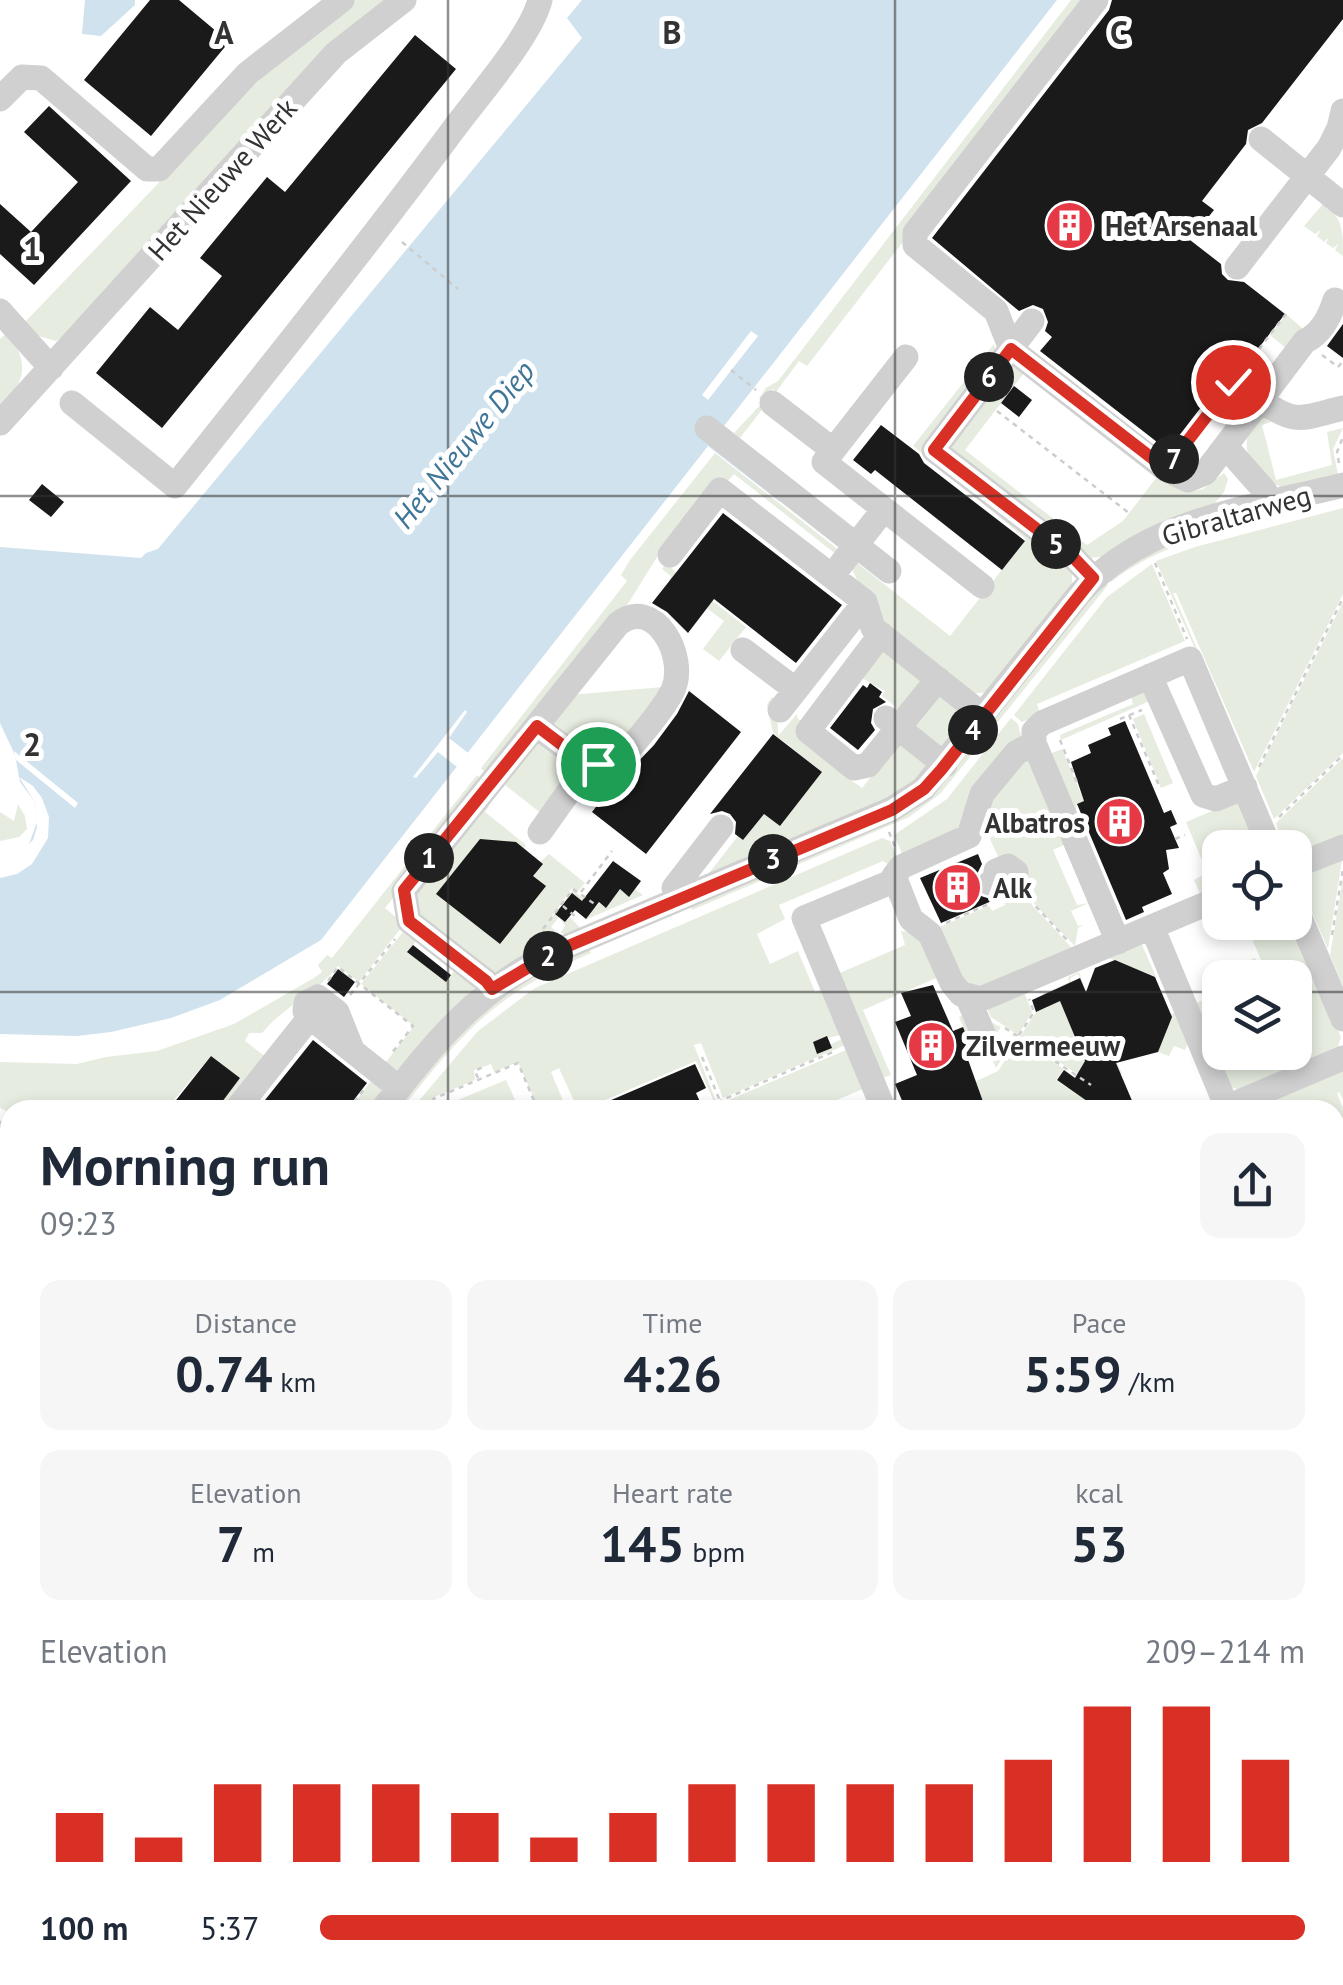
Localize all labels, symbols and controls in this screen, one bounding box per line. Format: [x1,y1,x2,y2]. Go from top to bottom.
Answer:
text: A [214,11,234,53]
text: B [663,11,681,53]
text: C [1110,11,1128,53]
street label: Het Nieuwe Werk [139,90,305,268]
building icon: Het Arsenaal [1044,199,1096,251]
place label: Het Arsenaal [1105,207,1258,244]
text: 1 [23,227,41,269]
pin [1191,340,1276,425]
water label: Het Nieuwe Diep [383,352,543,536]
pin: 6 [964,352,1014,402]
icon: check [1206,355,1261,410]
text: 6 [981,358,997,395]
pin: 7 [1149,434,1199,484]
text: 7 [1166,440,1182,477]
street label: Gibraltarweg [1157,476,1315,554]
pin: 5 [1031,519,1081,569]
text: 5 [1048,525,1064,562]
pin: 4 [948,705,998,755]
text: 4 [965,711,981,748]
pin [556,722,641,807]
text: 2 [23,723,41,765]
icon: arrive [571,737,626,792]
building icon: Albatros [1094,796,1146,848]
place label: Albatros [984,804,1085,841]
map controls [1202,830,1312,1070]
button: locate [1202,830,1312,940]
pin: 1 [404,833,454,883]
pin: 3 [748,834,798,884]
text: 1 [421,839,437,876]
text: 3 [765,840,781,877]
building icon: Alk [932,861,984,913]
place label: Alk [993,869,1032,906]
pin: 2 [523,931,573,981]
text: 2 [540,937,556,974]
button: layers [1202,960,1312,1070]
building icon: Zilvermeeuw [905,1019,957,1071]
place label: Zilvermeeuw [966,1027,1121,1064]
text: Morning run [40,1129,330,1200]
button: share [1200,1133,1305,1238]
text: 09:23 [40,1202,117,1244]
text: Distance [195,1304,297,1341]
text: Time [642,1304,703,1341]
text: Pace [1072,1304,1127,1341]
text: 0.74 [175,1341,273,1406]
text: 4:26 [623,1341,722,1406]
text: 5:59 [1023,1341,1122,1406]
text: km [273,1363,316,1400]
text: /km [1122,1363,1175,1400]
text: Elevation [190,1474,302,1511]
text: Heart rate [612,1474,733,1511]
text: kcal [1075,1474,1123,1511]
text: 7 [217,1511,245,1576]
text: 145 [600,1511,685,1576]
text: 53 [1071,1511,1128,1576]
text: m [245,1533,275,1570]
text: bpm [685,1533,745,1570]
text: Elevation [40,1630,167,1672]
text: 209–214 m [1145,1630,1305,1672]
text: 100 m [40,1907,128,1949]
text: 5:37 [200,1907,259,1949]

